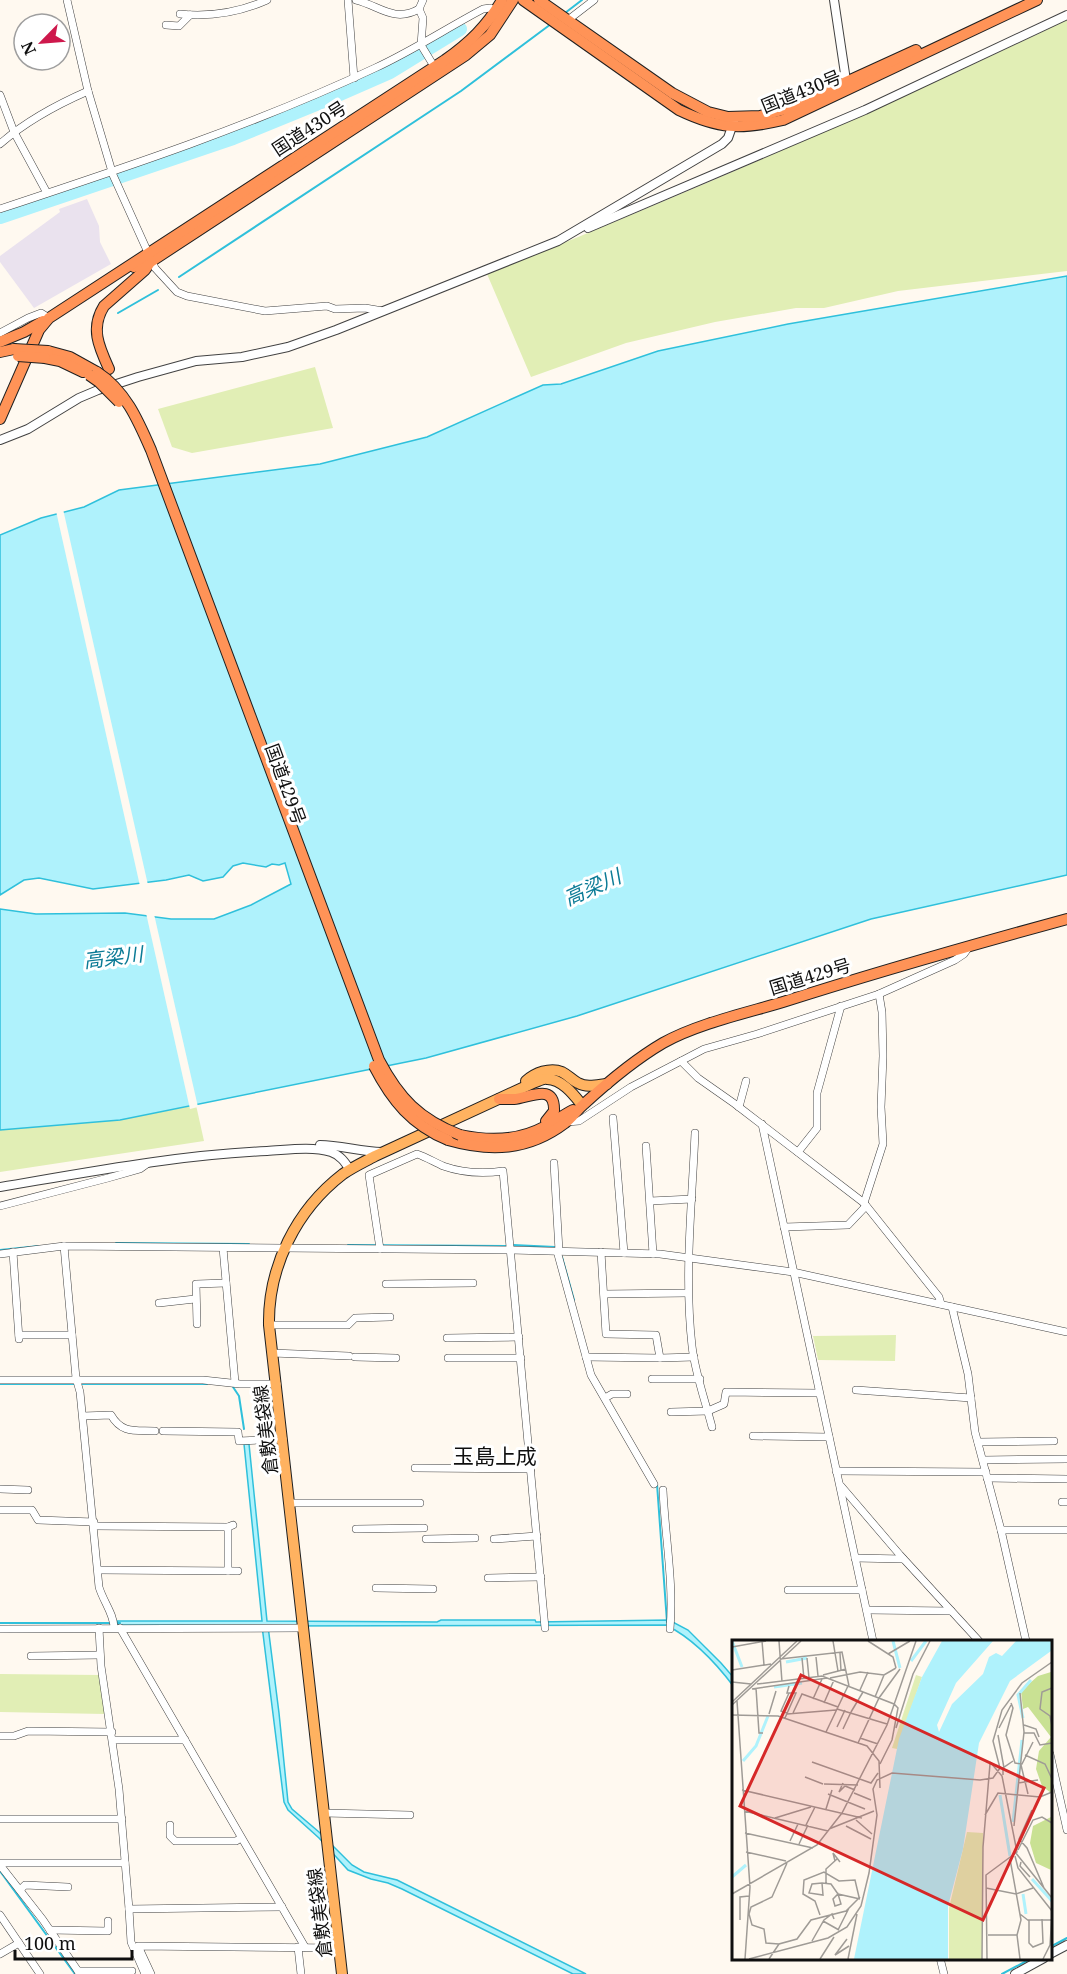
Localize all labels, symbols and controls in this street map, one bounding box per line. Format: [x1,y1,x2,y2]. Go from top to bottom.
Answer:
north arrow [12,12,72,72]
text: N [16,38,41,59]
street label: 国道430号 [757,64,845,118]
street label: 国道430号 [267,95,351,161]
street label: 国道429号 [260,740,312,828]
water label: 高梁川 [559,862,627,912]
water label: 高梁川 [82,940,146,974]
street label: 国道429号 [766,952,854,1000]
street label: 倉敷美袋線 [248,1384,282,1476]
district label: 玉島上成 [453,1442,537,1470]
inset map [732,1640,1052,1959]
street label: 倉敷美袋線 [302,1867,336,1959]
scale bar [15,1923,132,1961]
text: 100 m [24,1931,76,1955]

